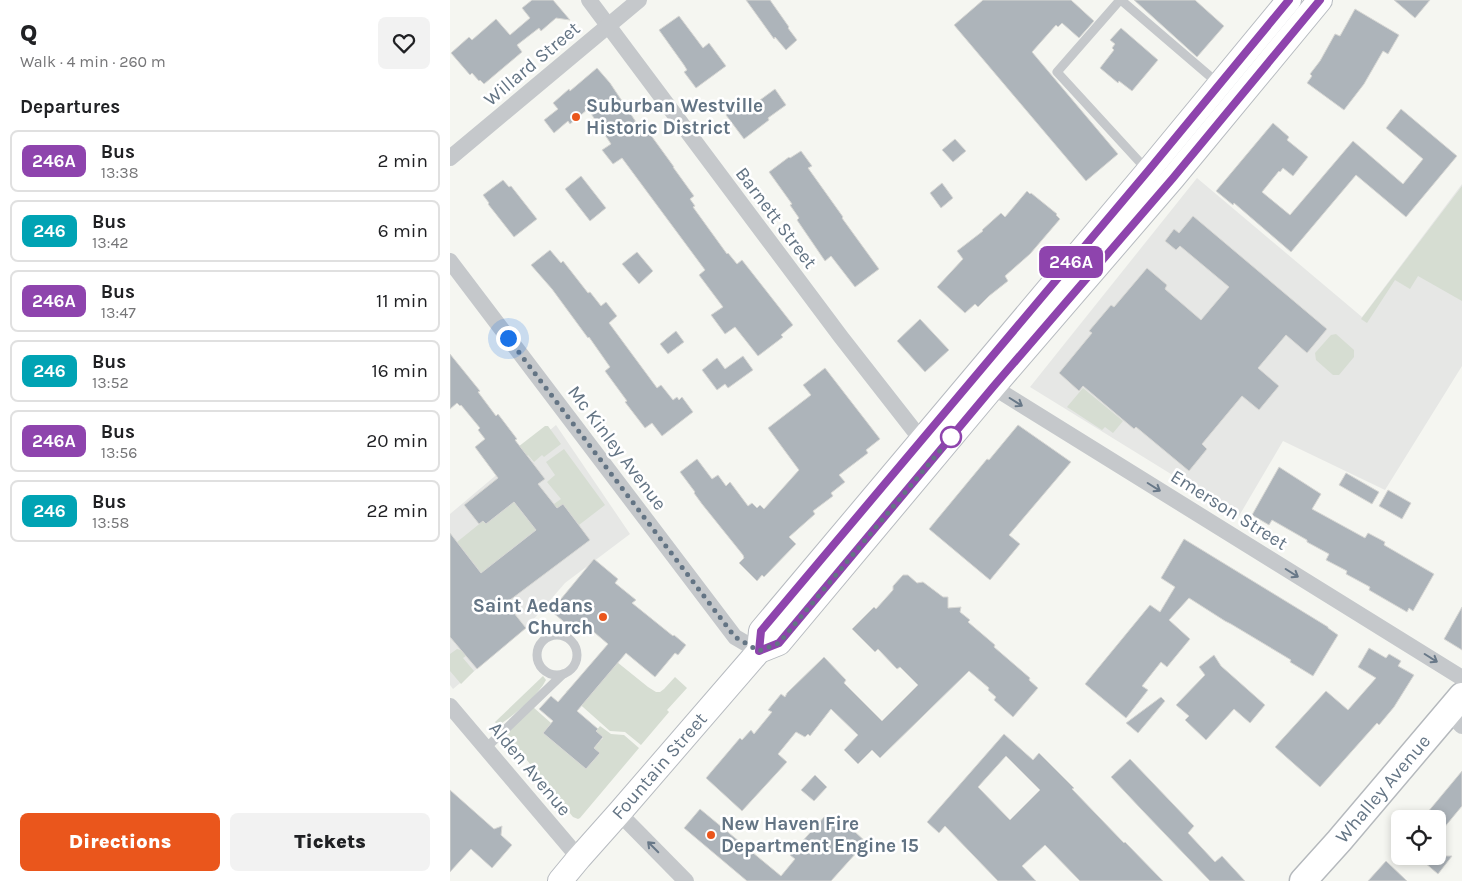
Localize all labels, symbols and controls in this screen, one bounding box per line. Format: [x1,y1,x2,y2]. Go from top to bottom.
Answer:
button: heart [378,17,430,69]
street label: Willard Street [480,17,584,111]
text: Q [20,19,37,47]
text: Walk · 4 min · 260 m [20,52,166,71]
place label: Suburban Westville Historic District [586,95,763,139]
text: Departures [20,96,120,118]
marker: Suburban Westville Historic District [570,111,582,123]
text: Bus [101,141,135,163]
text: 246A [32,150,76,172]
text: 2 min [378,150,428,172]
text: 13:38 [101,163,139,182]
street label: Barnett Street [731,163,821,273]
text: Bus [92,211,126,233]
text: 246 [33,220,66,242]
text: 6 min [378,220,428,242]
text: 13:42 [92,233,129,252]
line badge: 246A [1036,246,1106,278]
text: 246A [1049,251,1093,273]
text: Bus [101,281,135,303]
text: 246A [32,290,76,312]
text: 11 min [376,290,428,312]
text: 13:47 [101,303,136,322]
your location [496,326,521,351]
text: Bus [92,351,126,373]
text: 246 [33,360,66,382]
text: 16 min [371,360,428,382]
text: 13:52 [92,373,129,392]
street label: Mc Kinley Avenue [563,381,671,515]
one-way arrow [1009,397,1023,407]
text: Bus [101,421,135,443]
unlabelled marker [940,426,962,448]
text: 246A [32,430,76,452]
text: 20 min [366,430,428,452]
text: 13:56 [101,443,137,462]
street label: Emerson Street [1167,465,1291,555]
one-way arrow [1147,482,1161,492]
text: Bus [92,491,126,513]
text: 246 [33,500,66,522]
text: 22 min [367,500,428,522]
text: 13:58 [92,513,129,532]
one-way arrow [1285,568,1299,578]
place label: Saint Aedans Church [473,595,593,639]
marker: Saint Aedans Church [597,611,609,623]
one-way arrow [1423,654,1437,664]
street label: Fountain Street [607,708,712,824]
street label: Alden Avenue [484,718,576,820]
street label: Whalley Avenue [1331,730,1435,848]
map controls [1391,810,1446,865]
button: locate [1391,810,1446,865]
button: Directions [20,813,220,871]
button: Tickets [230,813,430,871]
place label: New Haven Fire Department Engine 15 [721,813,919,857]
marker: New Haven Fire Department Engine 15 [705,829,717,841]
one-way arrow [647,841,659,853]

